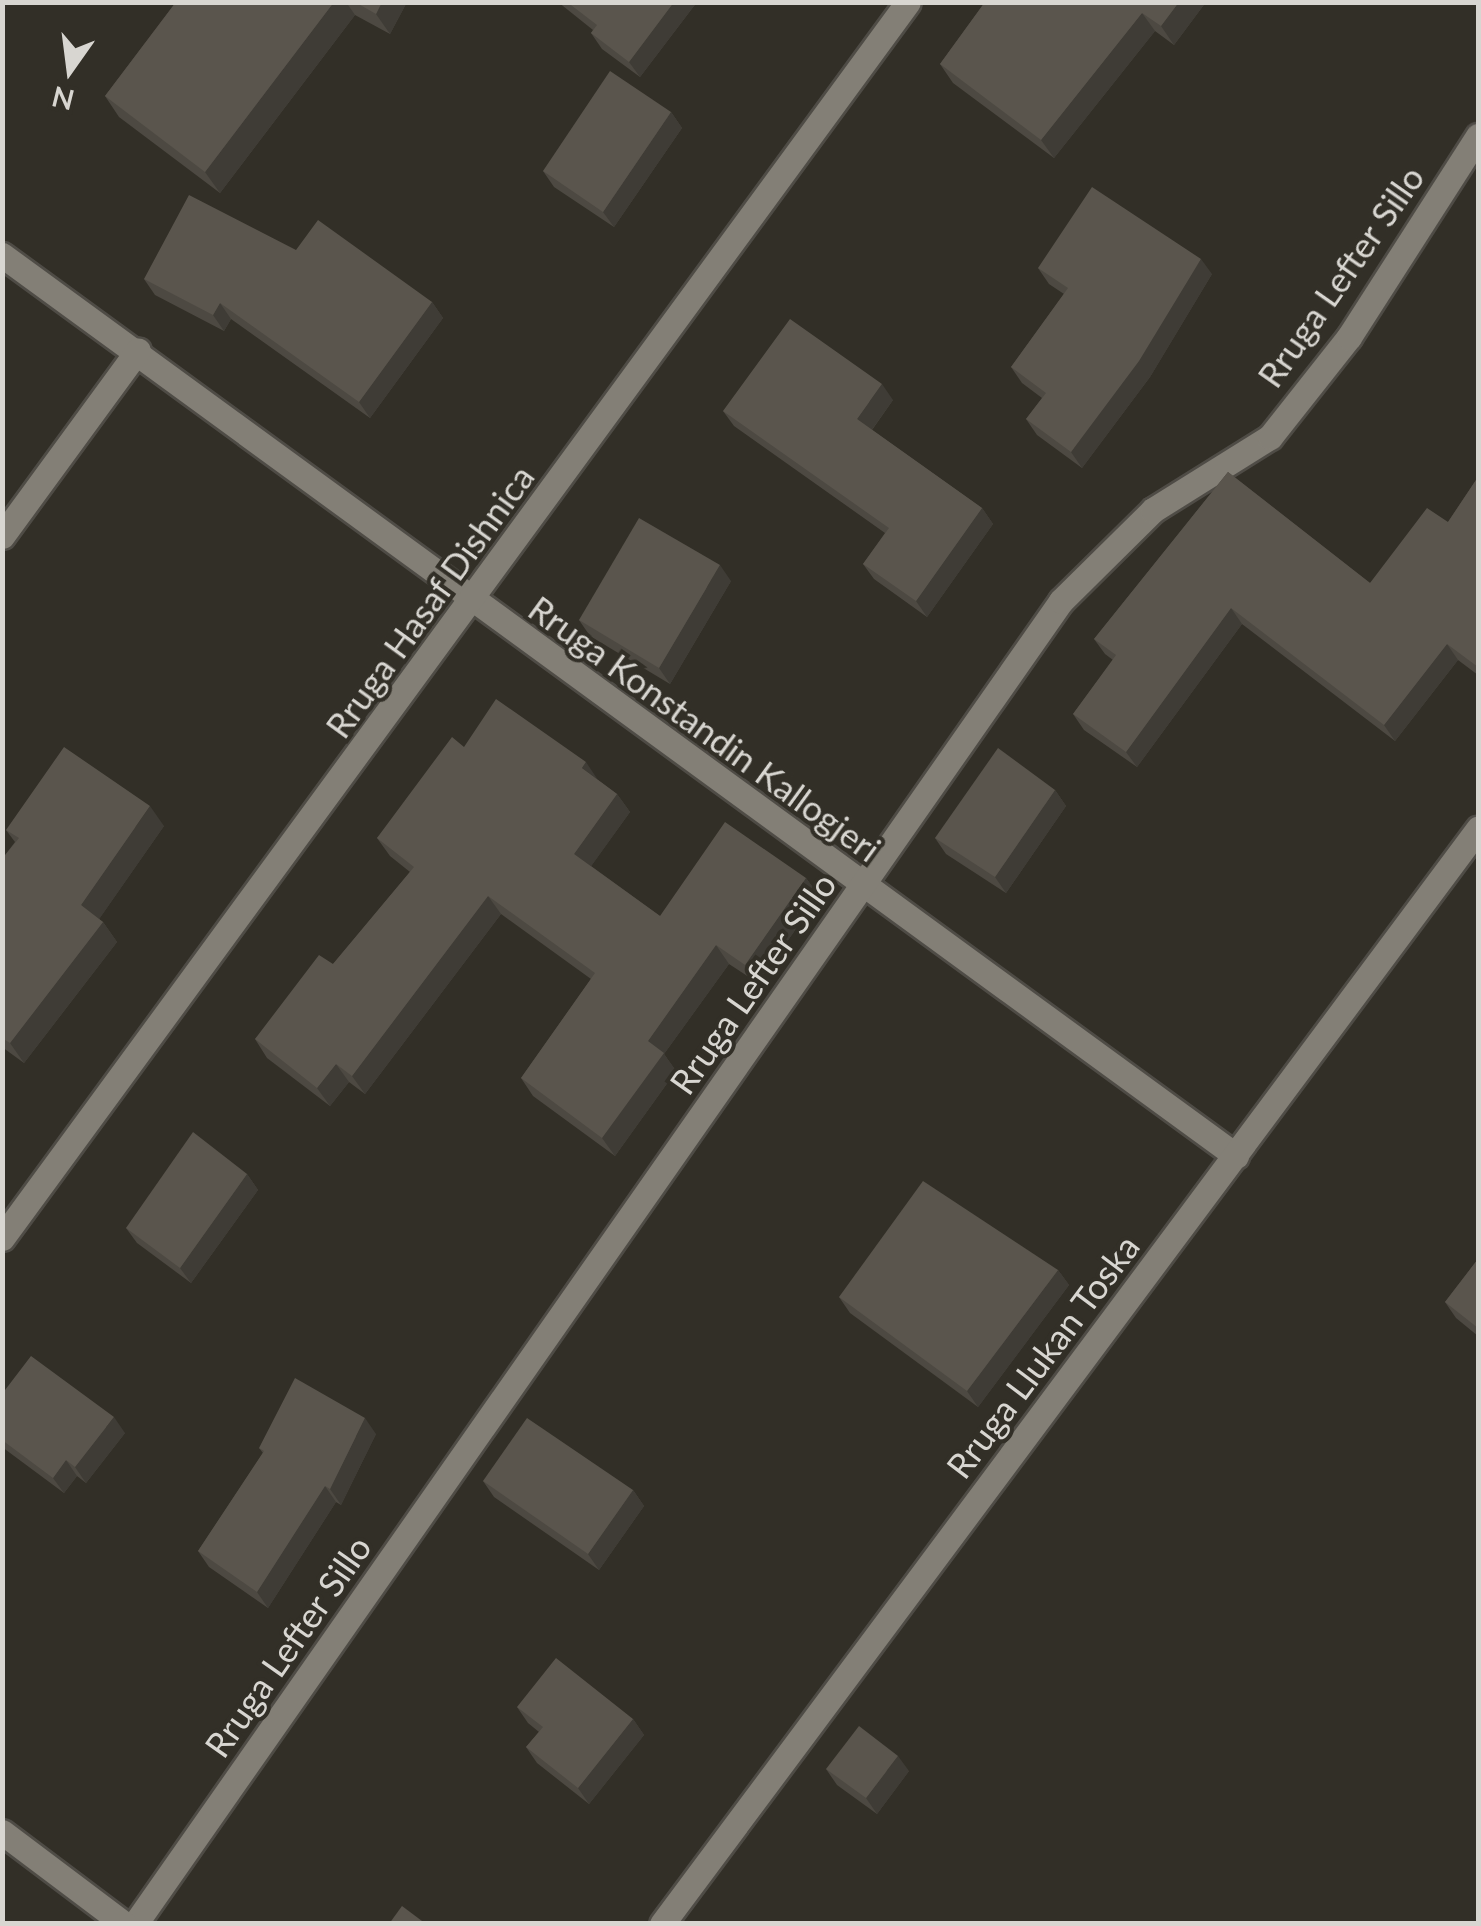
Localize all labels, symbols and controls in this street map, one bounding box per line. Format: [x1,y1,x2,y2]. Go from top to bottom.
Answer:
north arrow [20,20,120,120]
text: N [48,80,77,118]
street label: Rruga Lefter Sillo [1248,157,1432,395]
street label: Rruga Hasaf Dishnica [316,456,542,746]
street label: Rruga Konstandin Kallogjeri [521,586,889,870]
street label: Rruga Lefter Sillo [660,864,844,1102]
street label: Rruga Llukan Toska [937,1226,1147,1486]
street label: Rruga Lefter Sillo [195,1527,379,1765]

